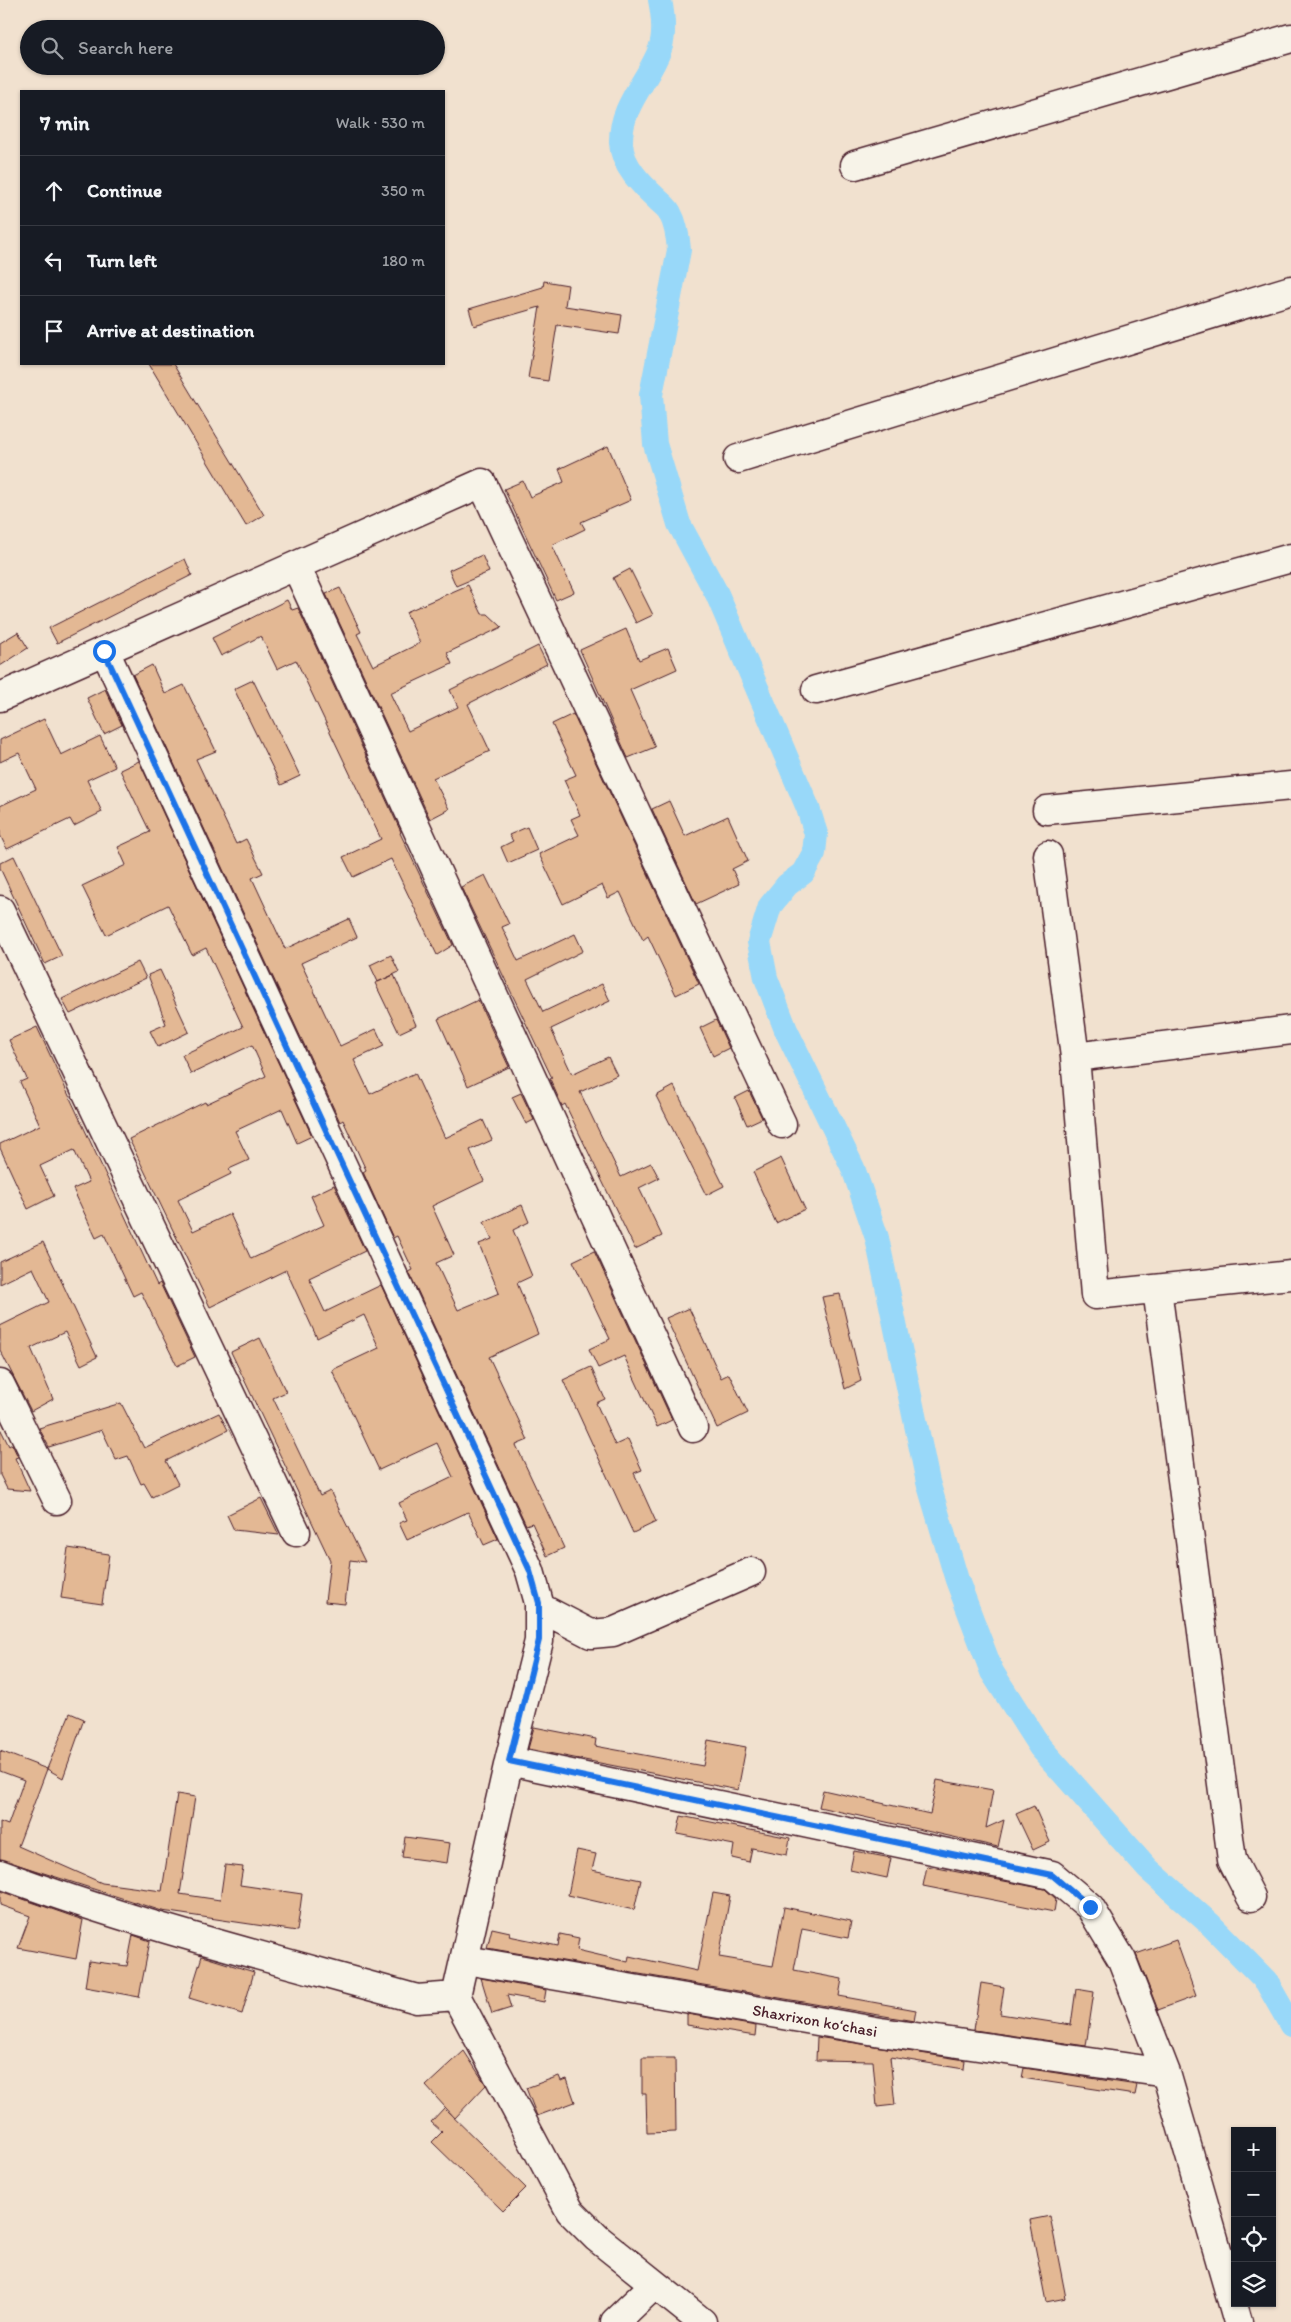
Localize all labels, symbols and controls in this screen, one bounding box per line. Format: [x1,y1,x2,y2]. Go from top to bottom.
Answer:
search box [20,20,445,75]
icon: search [38,34,66,62]
text: Search here [78,36,173,59]
text: 7 min [40,110,89,135]
text: Walk · 530 m [336,113,425,132]
icon: ahead [40,177,68,205]
text: Continue [87,179,162,202]
text: 350 m [381,181,425,200]
icon: left [40,247,68,275]
text: Turn left [87,249,157,272]
text: 180 m [382,251,425,270]
icon: arrive [40,317,68,345]
text: Arrive at destination [87,319,254,342]
route start [93,640,116,663]
route end [1079,1896,1102,1919]
street label: Shaxrixon koʻchasi [751,2000,879,2041]
map controls [1231,2127,1276,2307]
button: + [1231,2127,1276,2172]
button: − [1231,2172,1276,2217]
button: locate [1231,2217,1276,2262]
button: layers [1231,2262,1276,2307]

